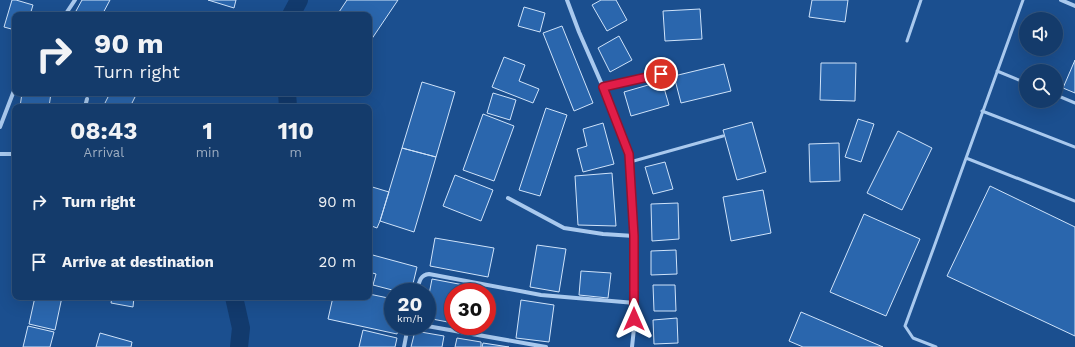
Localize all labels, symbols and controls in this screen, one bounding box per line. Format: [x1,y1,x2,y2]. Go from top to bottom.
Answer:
map controls [1019,12,1063,108]
button: sound [1019,12,1063,56]
text: 90 m [94,27,164,60]
icon: right [28,28,80,80]
pin [644,57,678,91]
text: Turn right [94,61,180,82]
icon: arrive [650,63,672,85]
button: search [1019,64,1063,108]
text: 08:43 [70,117,138,145]
text: 1 [202,117,213,145]
text: 110 [278,117,314,145]
text: Arrival [84,145,124,160]
text: min [196,145,220,160]
text: m [290,145,302,160]
icon: right [28,191,50,213]
text: Turn right [62,193,135,211]
text: 90 m [318,193,356,211]
icon: arrive [28,251,50,273]
text: Arrive at destination [62,253,214,271]
text: 20 m [319,253,356,271]
speed limit sign: 30 [444,283,496,335]
text: 20 [398,292,422,316]
position arrow [613,298,655,340]
text: km/h [397,313,423,324]

